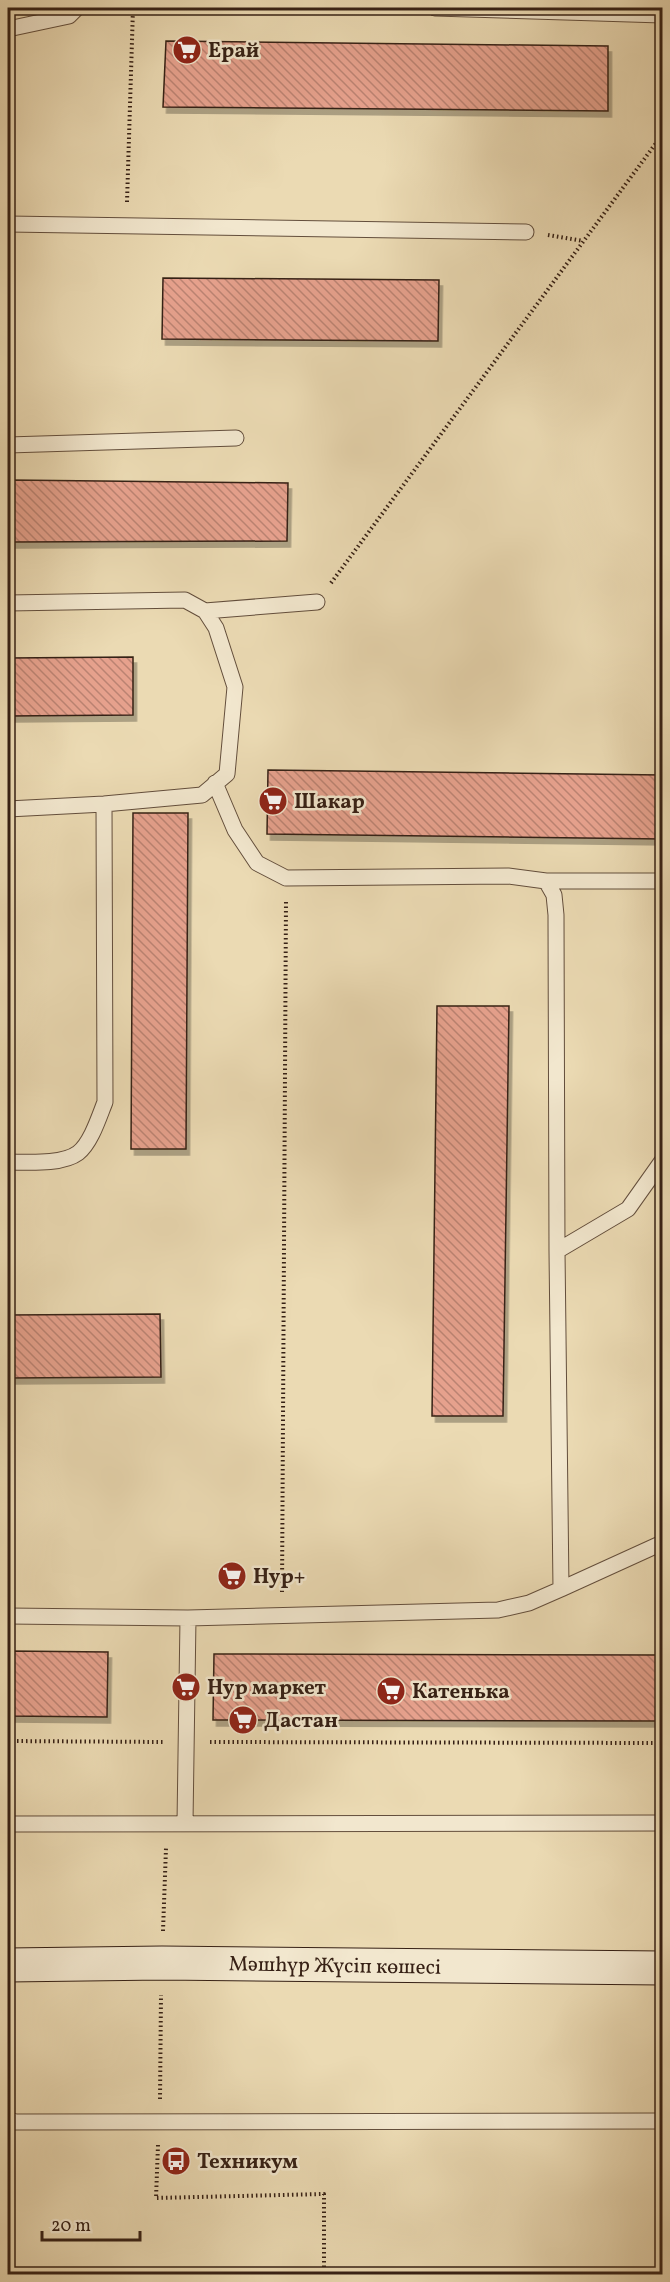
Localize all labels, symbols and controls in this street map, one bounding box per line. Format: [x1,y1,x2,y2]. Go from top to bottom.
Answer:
supermarket icon: Ерай [171,34,203,66]
place label: Ерай [208,37,259,66]
supermarket icon: Шакар [257,785,289,817]
place label: Шакар [294,788,365,817]
supermarket icon: Нур+ [216,1560,248,1592]
place label: Нур+ [253,1563,305,1592]
supermarket icon: Нур маркет [170,1671,202,1703]
place label: Нур маркет [207,1674,327,1703]
supermarket icon: Катенька [375,1675,407,1707]
place label: Катенька [412,1678,510,1707]
supermarket icon: Дастан [227,1704,259,1736]
place label: Дастан [264,1707,338,1736]
street label: Мәшһүр Жүсіп көшесі [228,1950,442,1983]
bus stop icon: Техникум [160,2145,192,2177]
place label: Техникум [197,2148,298,2177]
scale bar [42,2204,140,2242]
text: 20 m [51,2214,91,2239]

